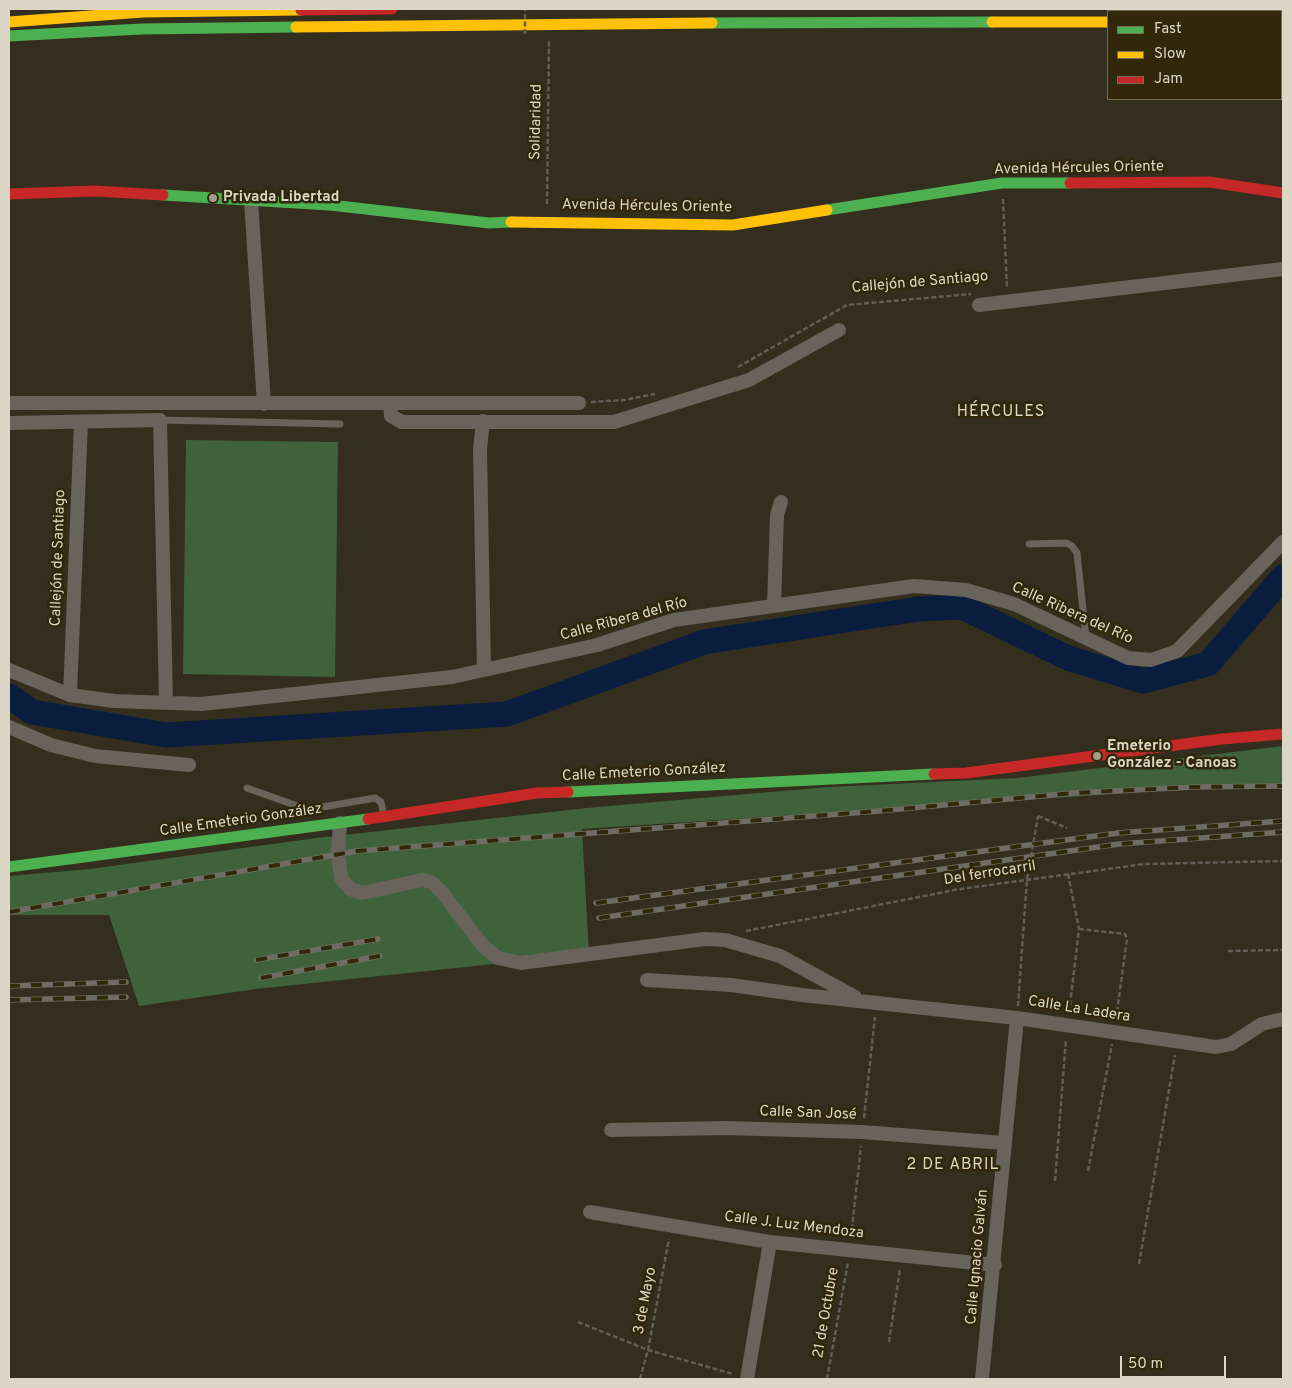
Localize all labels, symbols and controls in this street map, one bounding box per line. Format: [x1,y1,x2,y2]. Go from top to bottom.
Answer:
legend [1107,10,1282,100]
text: Fast [1154,20,1182,39]
text: Slow [1154,45,1186,64]
text: Jam [1154,70,1183,89]
street label: Solidaridad [527,84,547,160]
street label: Avenida Hércules Oriente [994,159,1164,179]
place label: Privada Libertad [223,189,339,207]
marker: Privada Libertad [207,192,219,204]
street label: Avenida Hércules Oriente [562,197,732,217]
street label: Callejón de Santiago [851,268,989,298]
district label: HÉRCULES [956,403,1046,423]
street label: Callejón de Santiago [48,489,70,627]
street label: Calle Ribera del Río [1009,579,1135,649]
street label: Calle Ribera del Río [559,594,689,646]
place label: Emeterio González - Canoas [1107,738,1237,773]
marker: Emeterio González - Canoas [1091,750,1103,762]
street label: Calle Emeterio González [562,760,726,786]
street label: Calle Emeterio González [159,801,323,841]
street label: Del ferrocarril [943,858,1037,890]
street label: Calle La Ladera [1027,993,1131,1027]
street label: Calle San José [759,1103,857,1125]
district label: 2 DE ABRIL [905,1156,1001,1176]
street label: Calle Ignacio Galván [963,1189,993,1325]
street label: Calle J. Luz Mendoza [723,1208,865,1244]
street label: 3 de Mayo [631,1266,661,1336]
street label: 21 de Octubre [810,1266,844,1360]
scale bar [1122,1346,1228,1378]
text: 50 m [1128,1355,1163,1374]

